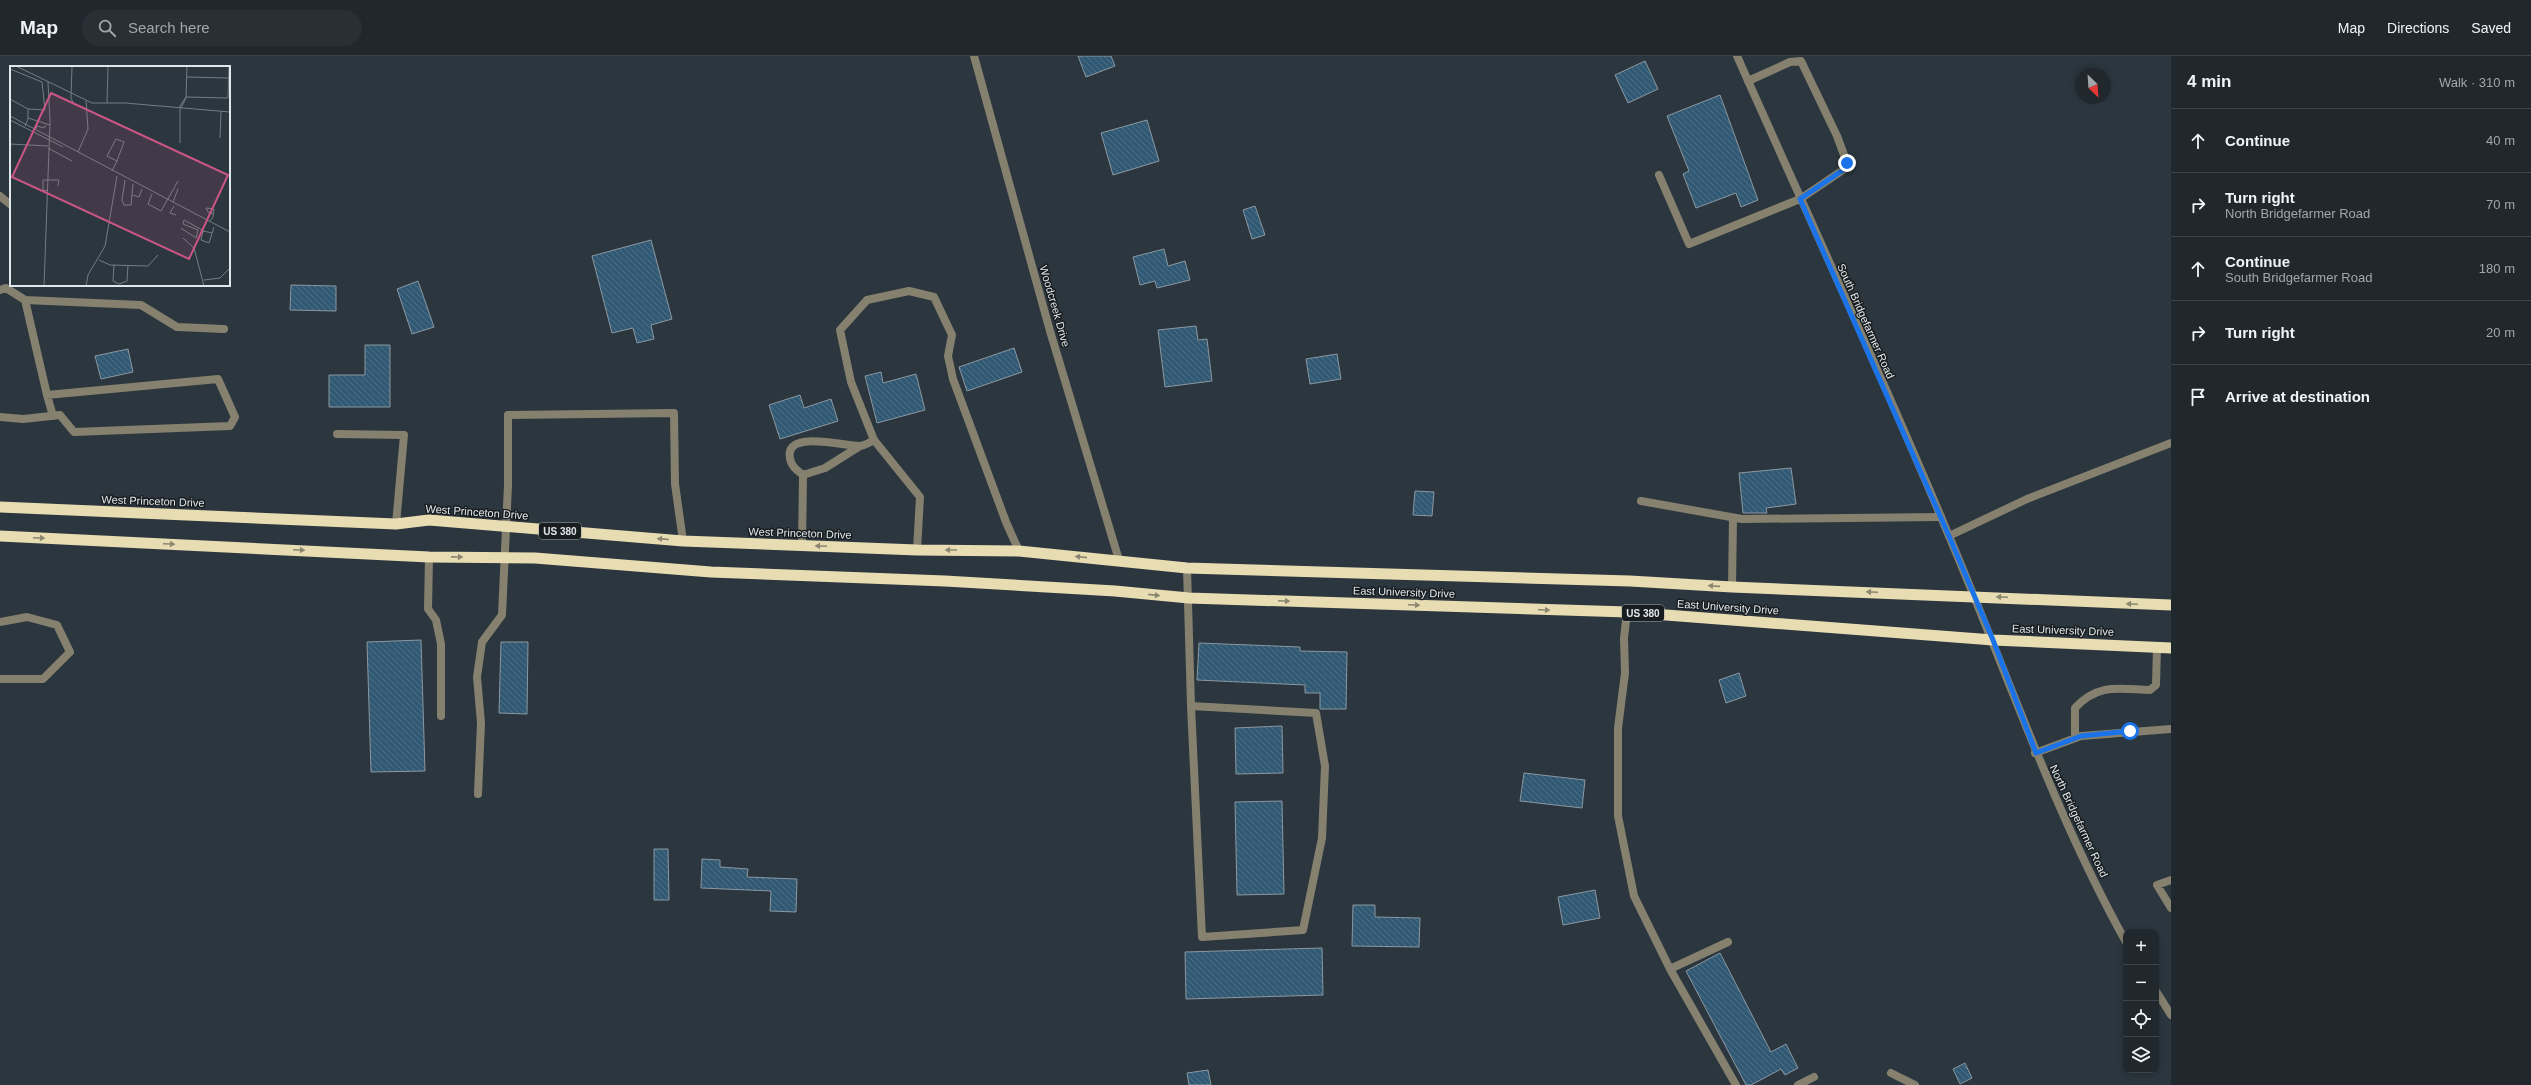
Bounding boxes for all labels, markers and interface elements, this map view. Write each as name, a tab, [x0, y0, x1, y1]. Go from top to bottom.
search box	[82, 10, 362, 46]
text: Map	[20, 17, 58, 38]
icon: search	[96, 17, 118, 39]
text: Search here	[128, 19, 210, 36]
text: Map	[2338, 20, 2365, 36]
text: Directions	[2387, 20, 2449, 36]
text: Saved	[2471, 20, 2511, 36]
inset map	[10, 66, 230, 286]
north arrow	[2075, 68, 2111, 104]
text: 4 min	[2187, 72, 2231, 91]
text: Walk · 310 m	[2439, 75, 2515, 90]
icon: ahead	[2187, 130, 2209, 152]
text: Continue	[2225, 132, 2290, 149]
text: 40 m	[2486, 133, 2515, 148]
route end	[1838, 154, 1856, 172]
text: Turn right	[2225, 189, 2295, 206]
icon: right	[2187, 194, 2209, 216]
text: 70 m	[2486, 197, 2515, 212]
text: North Bridgefarmer Road	[2225, 206, 2370, 221]
text: Continue	[2225, 253, 2290, 270]
icon: ahead	[2187, 258, 2209, 280]
text: 180 m	[2479, 261, 2515, 276]
street label: South Bridgefarmer Road	[1835, 262, 1897, 380]
street label: Woodcreek Drive	[1038, 264, 1072, 348]
text: South Bridgefarmer Road	[2225, 270, 2372, 285]
icon: right	[2187, 322, 2209, 344]
text: Turn right	[2225, 324, 2295, 341]
text: 20 m	[2486, 325, 2515, 340]
icon: arrive	[2187, 386, 2209, 408]
text: Arrive at destination	[2225, 388, 2370, 405]
street label: West Princeton Drive	[101, 493, 205, 509]
street label: West Princeton Drive	[425, 502, 529, 522]
road number: US 380	[539, 523, 581, 539]
street label: West Princeton Drive	[748, 525, 852, 541]
one-way arrow	[33, 535, 45, 542]
one-way arrow	[657, 536, 669, 543]
one-way arrow	[163, 541, 175, 548]
one-way arrow	[815, 543, 827, 550]
one-way arrow	[293, 547, 305, 554]
one-way arrow	[944, 547, 957, 553]
one-way arrow	[1075, 553, 1087, 560]
one-way arrow	[451, 554, 464, 560]
one-way arrow	[1707, 583, 1720, 589]
street label: East University Drive	[1353, 584, 1455, 600]
one-way arrow	[1865, 589, 1878, 595]
one-way arrow	[1148, 591, 1160, 598]
one-way arrow	[1995, 594, 2008, 600]
street label: East University Drive	[1677, 597, 1779, 617]
one-way arrow	[1278, 598, 1291, 604]
one-way arrow	[2126, 600, 2138, 607]
one-way arrow	[1408, 602, 1420, 609]
road number: US 380	[1622, 605, 1664, 621]
one-way arrow	[1538, 606, 1550, 613]
street label: East University Drive	[2012, 622, 2114, 638]
route start	[2121, 722, 2139, 740]
street label: North Bridgefarmer Road	[2048, 763, 2110, 879]
map controls	[2123, 929, 2159, 1073]
button: +	[2123, 929, 2159, 965]
button: −	[2123, 965, 2159, 1001]
button: locate	[2123, 1001, 2159, 1037]
button: layers	[2123, 1037, 2159, 1073]

